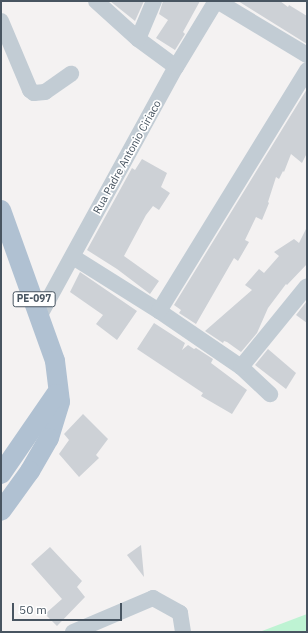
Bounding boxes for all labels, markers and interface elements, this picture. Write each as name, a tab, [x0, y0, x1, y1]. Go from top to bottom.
street label: Rua Padre Antonio Ciriaco	[90, 98, 164, 216]
road number: PE-097	[12, 291, 56, 307]
scale bar	[14, 595, 124, 621]
text: 50 m	[19, 602, 47, 617]

